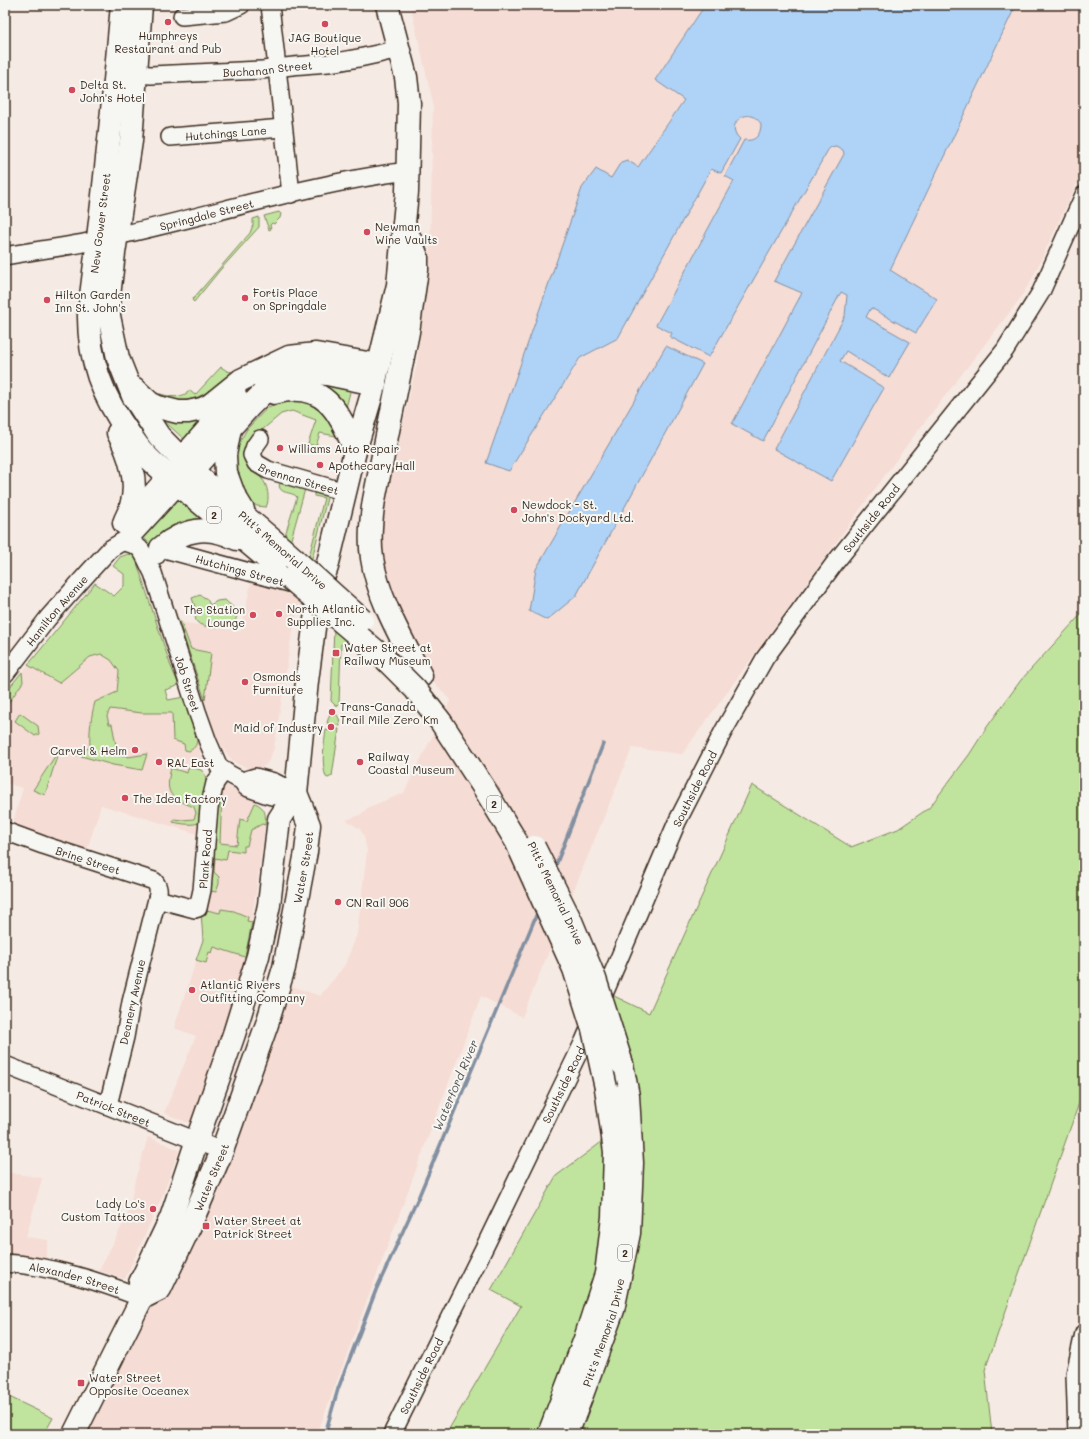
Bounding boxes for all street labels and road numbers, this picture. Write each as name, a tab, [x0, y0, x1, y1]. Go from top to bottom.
street label: Buchanan Street	[223, 57, 313, 79]
street label: Hutchings Lane	[184, 122, 267, 143]
street label: New Gower Street	[86, 172, 114, 274]
street label: Springdale Street	[158, 195, 255, 233]
street label: Brennan Street	[256, 459, 341, 497]
street label: Southside Road	[839, 481, 903, 555]
road number: 2	[207, 507, 221, 523]
street label: Pitt's Memorial Drive	[235, 507, 331, 593]
street label: Hutchings Street	[194, 550, 286, 589]
street label: Hamilton Avenue	[22, 571, 91, 649]
street label: Job Street	[172, 653, 204, 714]
street label: Southside Road	[669, 748, 720, 829]
road number: 2	[487, 796, 501, 812]
street label: Plank Road	[195, 829, 215, 889]
street label: Water Street	[289, 831, 316, 904]
street label: Pitt's Memorial Drive	[524, 839, 588, 947]
street label: Brine Street	[54, 842, 123, 877]
street label: Deanery Avenue	[116, 958, 148, 1046]
street label: Southside Road	[538, 1044, 588, 1125]
street label: Patrick Street	[75, 1087, 153, 1130]
street label: Water Street	[190, 1141, 232, 1213]
road number: 2	[618, 1245, 632, 1261]
street label: Alexander Street	[28, 1258, 122, 1297]
street label: Pitt's Memorial Drive	[578, 1277, 627, 1389]
street label: Southside Road	[396, 1335, 446, 1416]

